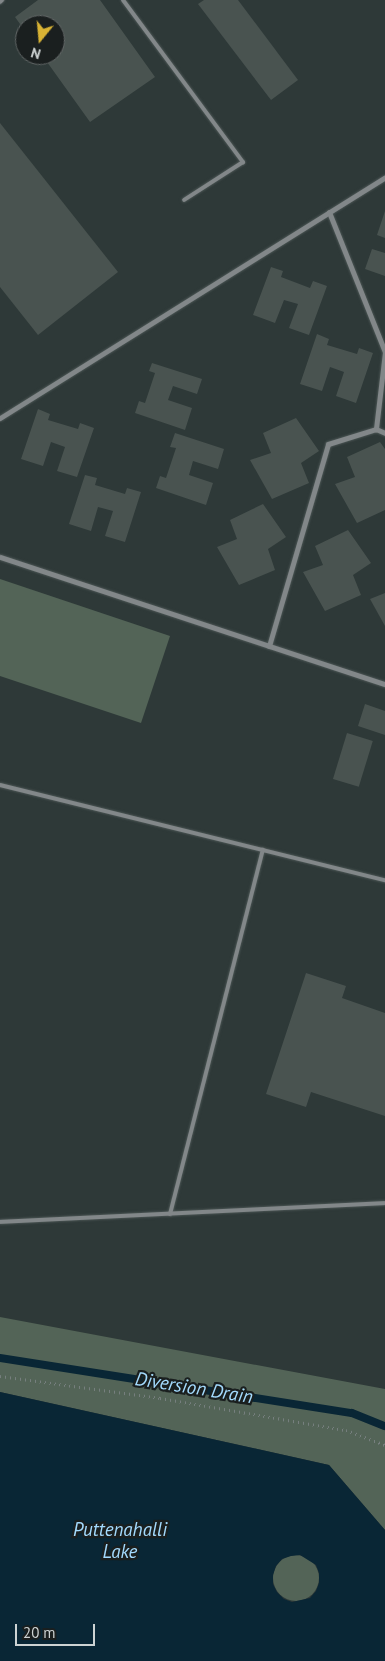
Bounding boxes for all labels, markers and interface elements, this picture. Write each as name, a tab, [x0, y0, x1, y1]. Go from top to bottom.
north arrow	[15, 15, 65, 65]
text: N	[29, 43, 43, 63]
water label: Diversion Drain	[133, 1367, 255, 1409]
water label: Puttenahalli Lake	[73, 1519, 167, 1563]
scale bar	[18, 1614, 98, 1646]
text: 20 m	[23, 1623, 56, 1642]

